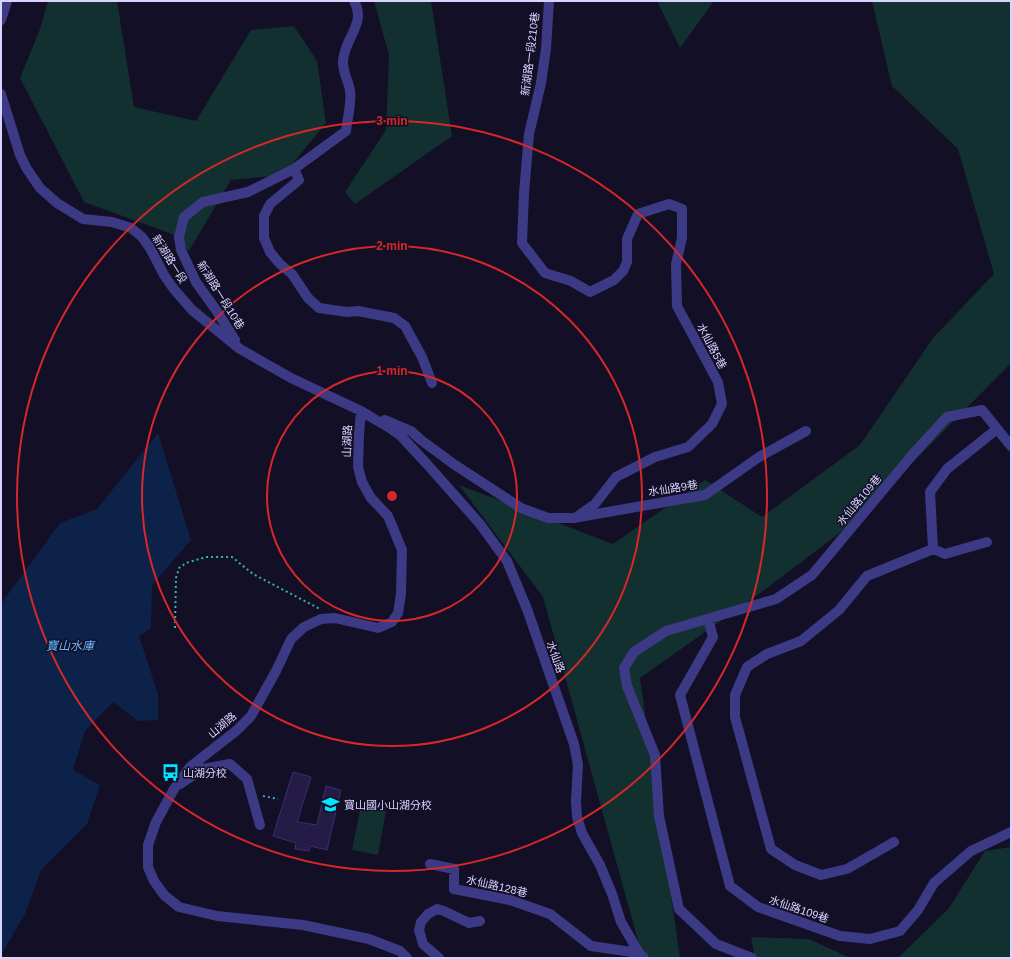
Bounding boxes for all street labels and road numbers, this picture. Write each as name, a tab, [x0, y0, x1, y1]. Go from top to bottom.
street label: 新湖路一段210巷	[519, 11, 541, 97]
street label: 新湖路一段	[150, 232, 190, 286]
street label: 新湖路一段10巷	[195, 259, 247, 331]
street label: 水仙路5巷	[695, 321, 729, 371]
street label: 山湖路	[340, 424, 354, 458]
street label: 水仙路109巷	[834, 472, 884, 528]
street label: 水仙路9巷	[647, 478, 699, 498]
street label: 水仙路	[545, 639, 567, 675]
street label: 山湖路	[206, 710, 238, 740]
street label: 水仙路128巷	[465, 873, 529, 899]
street label: 水仙路109巷	[768, 893, 830, 925]

